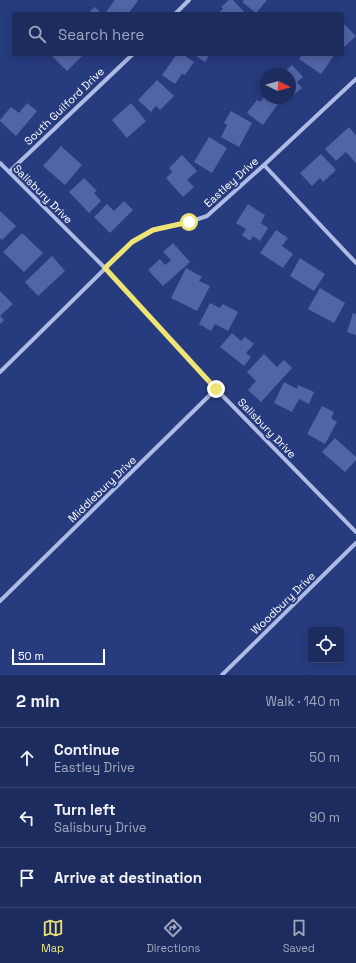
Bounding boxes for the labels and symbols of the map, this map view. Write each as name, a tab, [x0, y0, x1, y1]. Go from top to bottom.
street label: South Guilford Drive	[21, 64, 107, 148]
north arrow	[260, 68, 296, 104]
street label: Eastley Drive	[201, 154, 261, 210]
street label: Salisbury Drive	[10, 161, 76, 227]
route start	[180, 213, 198, 231]
route end	[207, 380, 225, 398]
street label: Salisbury Drive	[235, 395, 299, 461]
street label: Middlebury Drive	[65, 453, 139, 525]
street label: Woodbury Drive	[248, 569, 318, 637]
scale bar	[12, 647, 105, 666]

